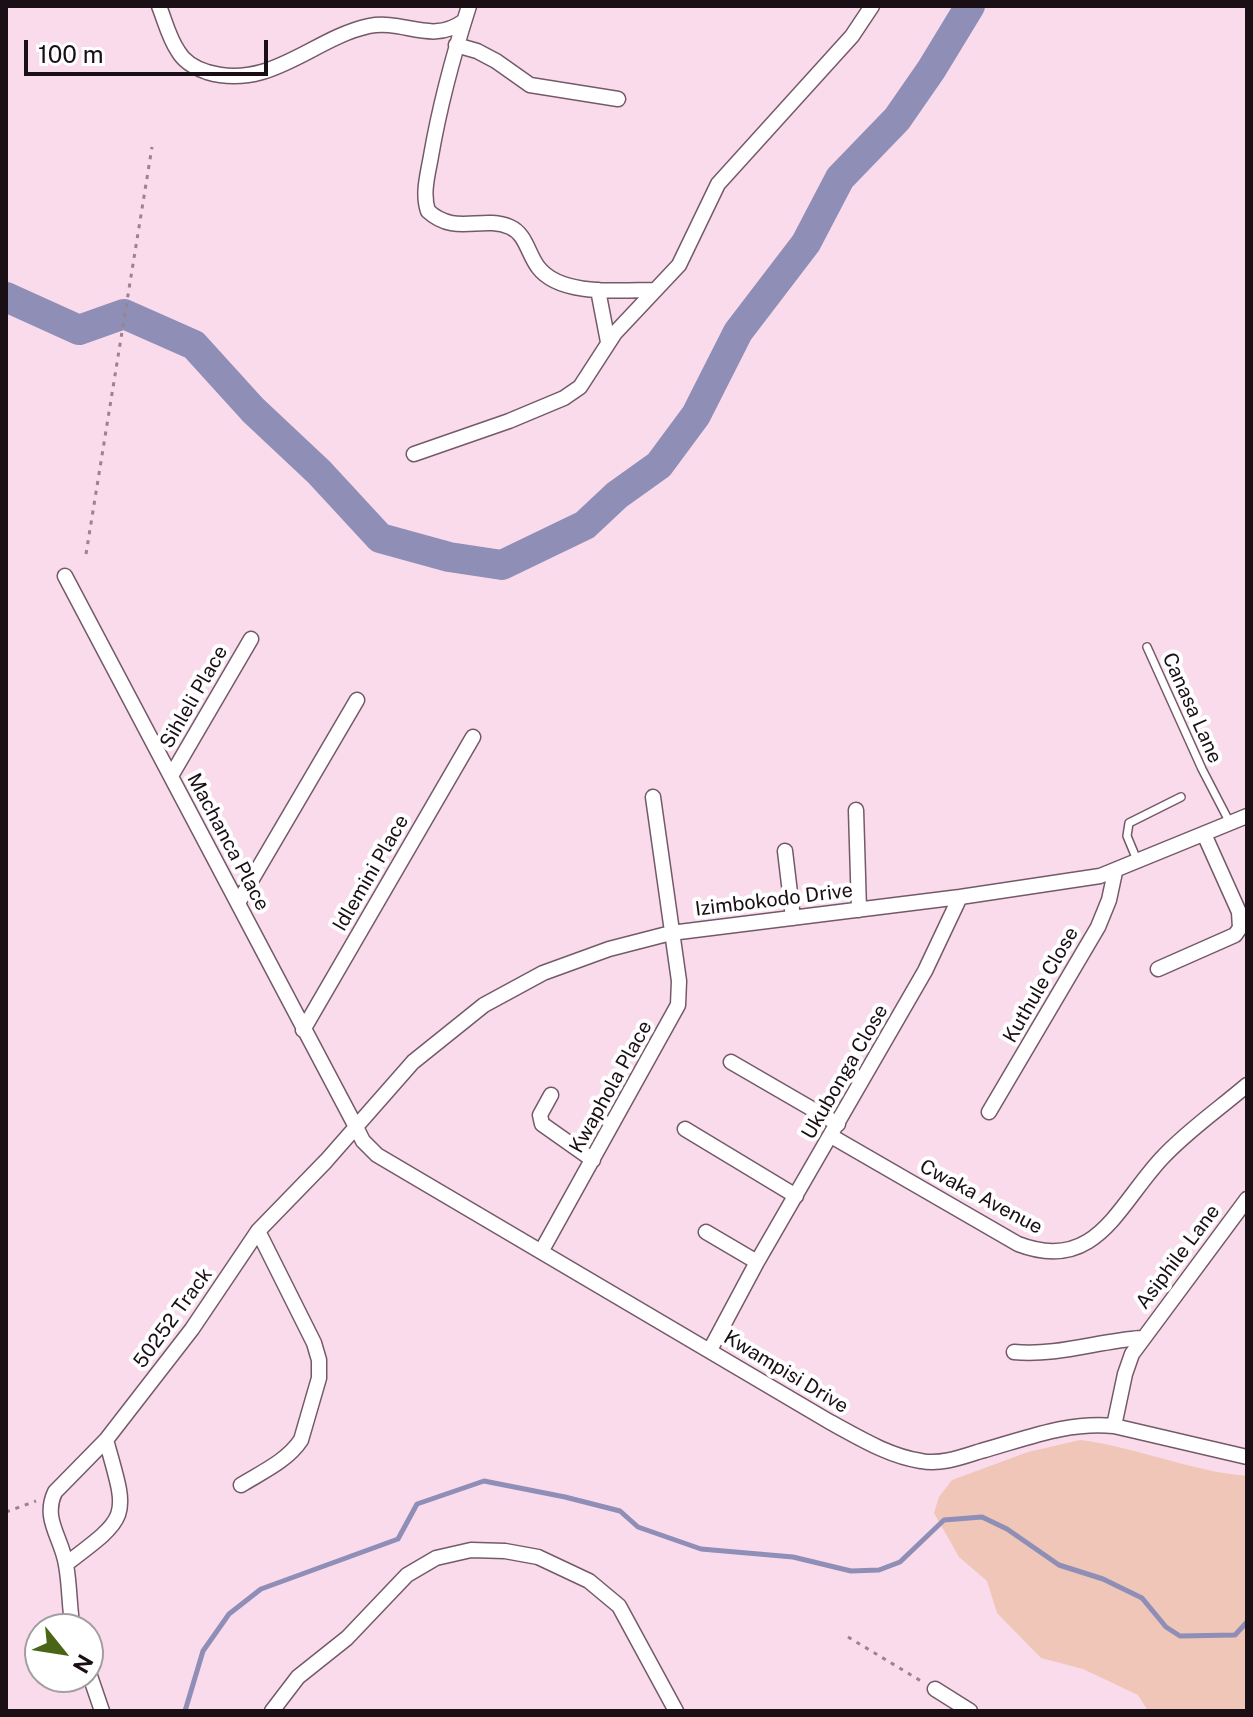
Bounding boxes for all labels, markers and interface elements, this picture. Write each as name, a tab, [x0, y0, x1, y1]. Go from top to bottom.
scale bar	[28, 24, 272, 74]
text: 100 m	[38, 40, 104, 68]
street label: Sihleli Place	[155, 641, 233, 753]
street label: Canasa Lane	[1157, 649, 1227, 767]
street label: Machanca Place	[182, 769, 274, 915]
street label: Idlemini Place	[328, 811, 414, 935]
street label: Izimbokodo Drive	[694, 878, 854, 922]
street label: Kuthule Close	[998, 923, 1084, 1047]
street label: Ukubonga Close	[797, 1000, 893, 1144]
street label: Kwaphola Place	[565, 1017, 657, 1157]
street label: Cwaka Avenue	[915, 1155, 1047, 1239]
street label: Asiphile Lane	[1131, 1200, 1225, 1314]
street label: 50252 Track	[129, 1263, 217, 1373]
street label: Kwampisi Drive	[719, 1325, 853, 1419]
north arrow	[24, 1613, 104, 1693]
text: N	[67, 1650, 99, 1678]

